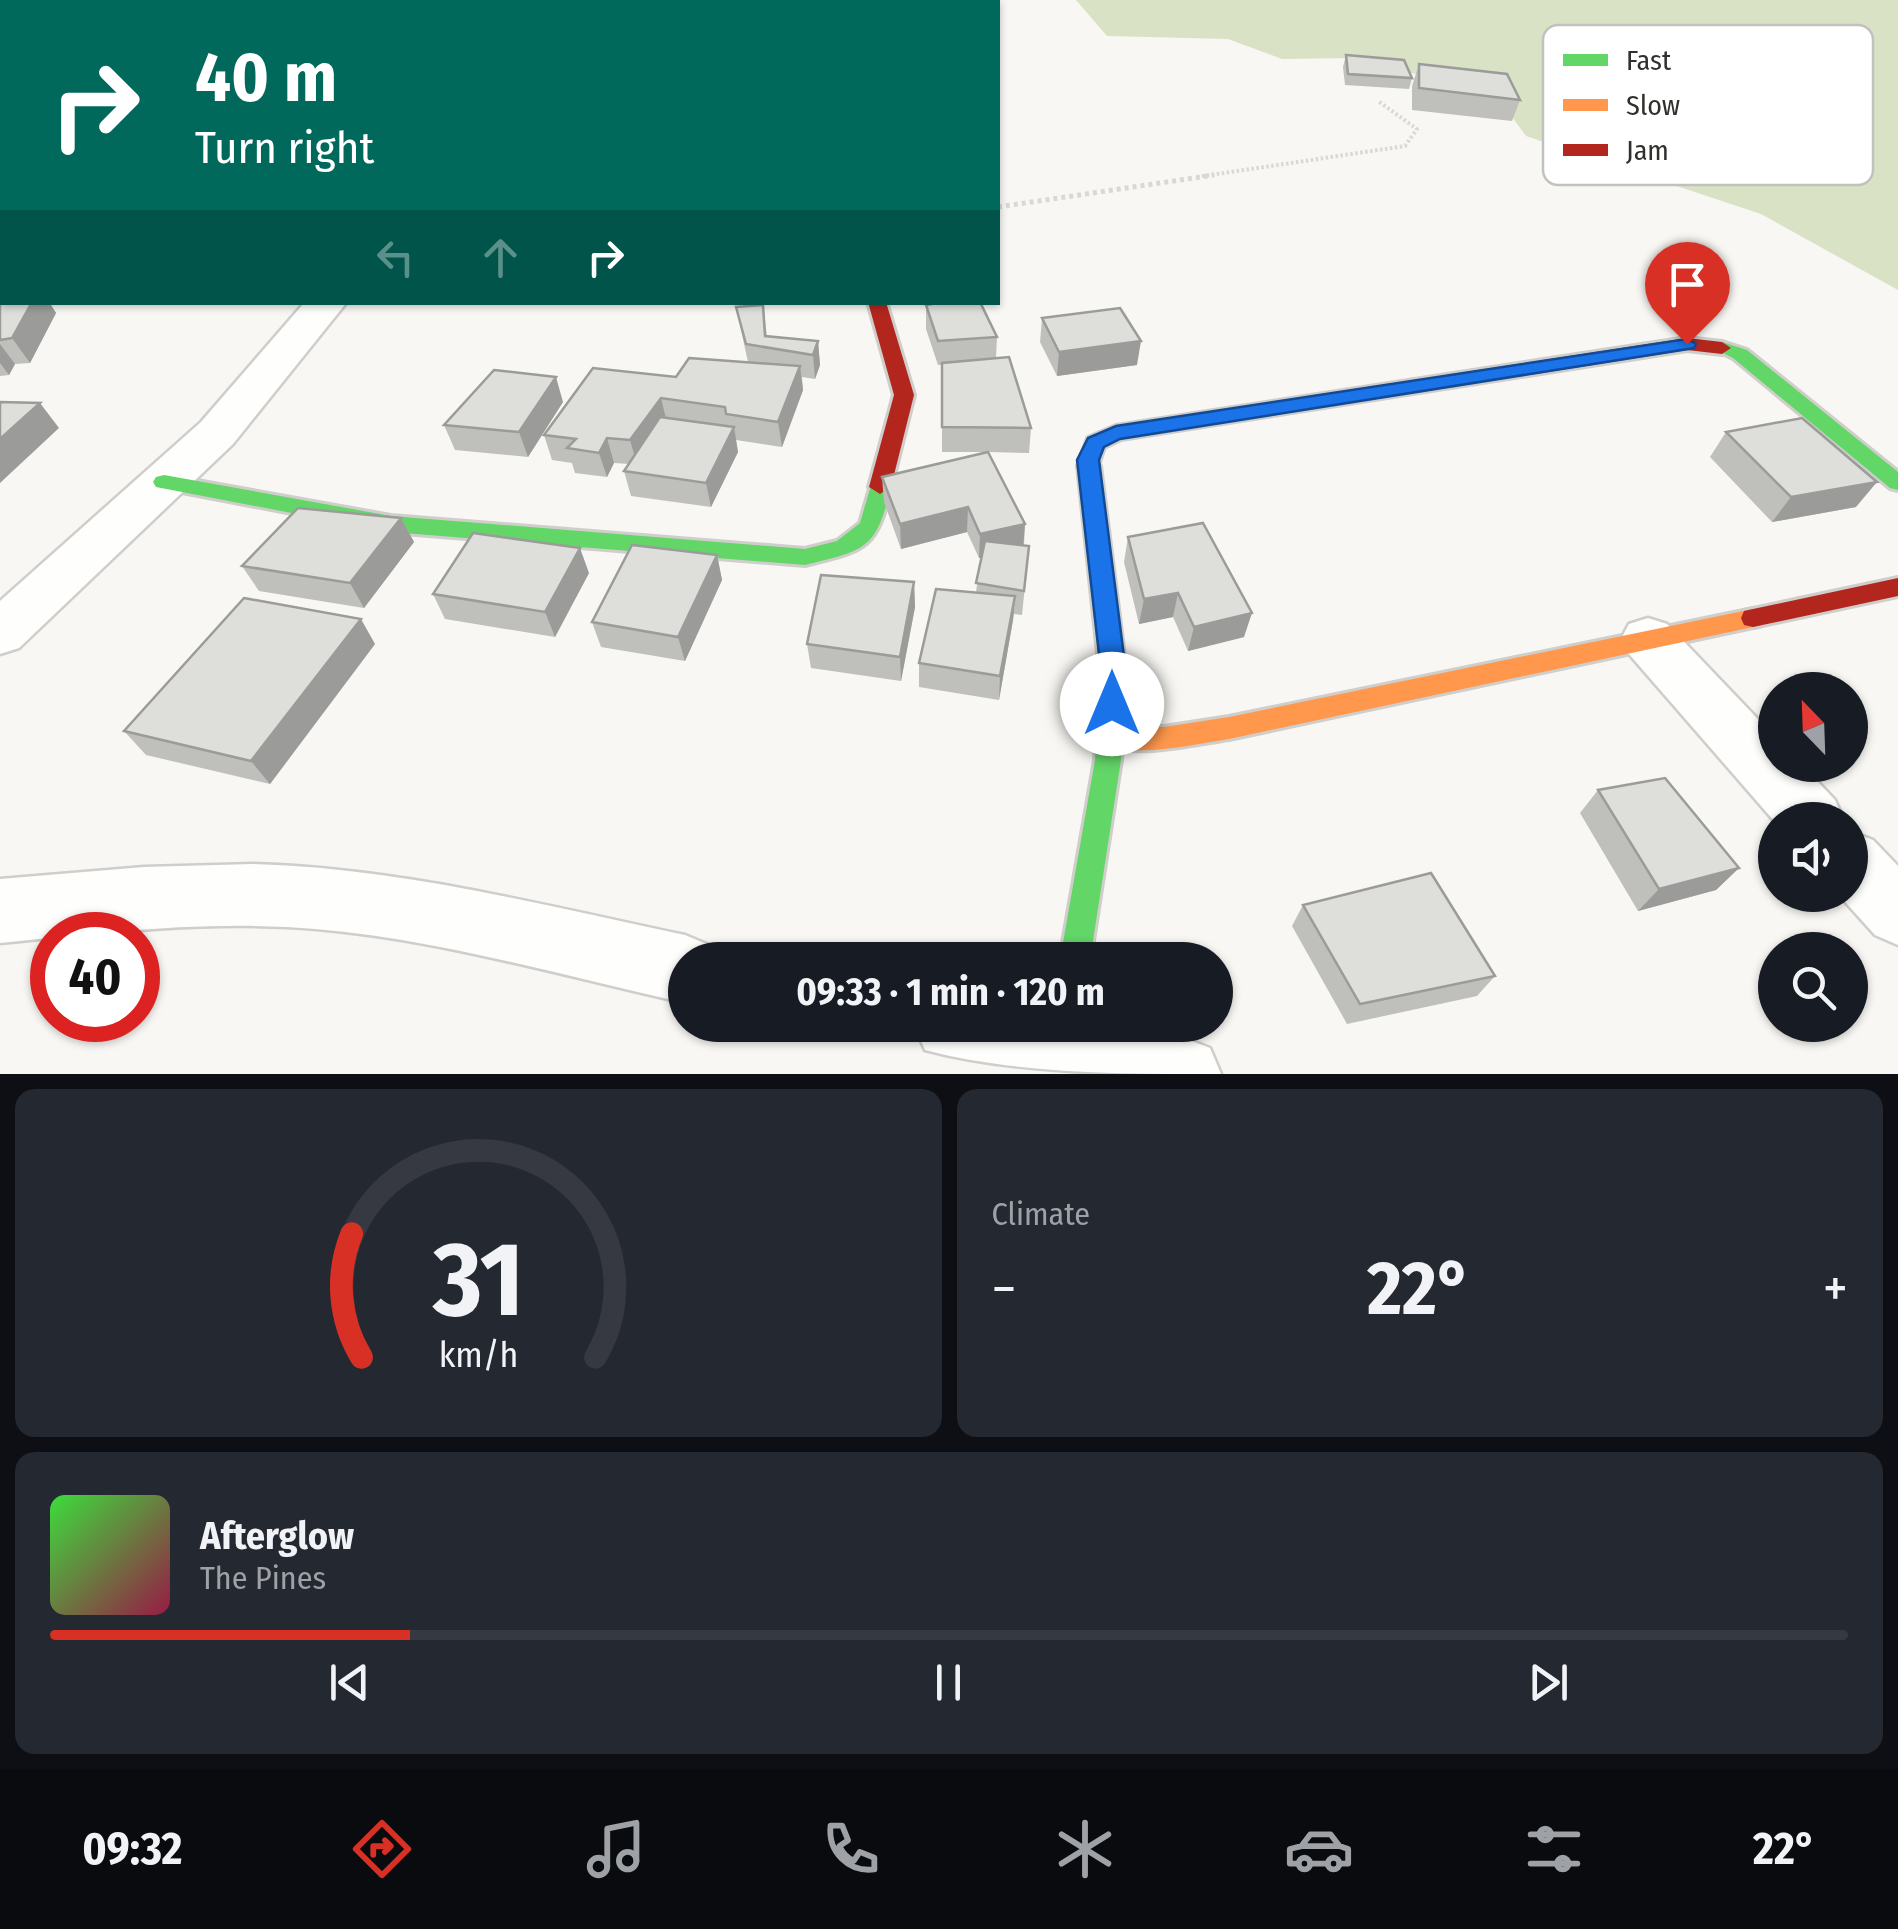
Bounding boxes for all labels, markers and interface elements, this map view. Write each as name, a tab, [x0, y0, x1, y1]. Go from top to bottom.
legend	[1543, 25, 1873, 185]
text: 40 m	[195, 36, 337, 120]
icon: right	[30, 40, 160, 170]
text: Fast	[1626, 44, 1672, 77]
text: Slow	[1626, 89, 1680, 122]
text: Turn right	[195, 121, 374, 175]
text: Jam	[1626, 134, 1669, 167]
icon: left	[368, 230, 423, 285]
icon: ahead	[473, 230, 528, 285]
icon: right	[578, 230, 633, 285]
pin	[1645, 242, 1730, 345]
icon: arrive	[1660, 257, 1715, 312]
position arrow	[1060, 652, 1164, 756]
north arrow	[1758, 672, 1868, 782]
map controls	[1758, 672, 1868, 1042]
button: sound	[1758, 802, 1868, 912]
speed limit sign: 40	[30, 912, 160, 1042]
button: search	[1758, 932, 1868, 1042]
text: 09:33 · 1 min · 120 m	[796, 969, 1105, 1015]
text: Climate	[992, 1195, 1090, 1233]
text: 31	[432, 1218, 524, 1343]
text: 22°	[1367, 1244, 1472, 1334]
text: −	[992, 1256, 1016, 1322]
text: +	[1823, 1256, 1848, 1322]
text: km/h	[438, 1334, 518, 1376]
text: Afterglow	[200, 1513, 354, 1559]
text: The Pines	[200, 1559, 326, 1597]
icon: previous	[322, 1655, 377, 1710]
icon: pause	[921, 1655, 976, 1710]
icon: next	[1521, 1655, 1576, 1710]
icon: directions	[347, 1814, 417, 1884]
icon: music	[581, 1814, 651, 1884]
icon: phone	[816, 1814, 886, 1884]
icon: climate	[1050, 1814, 1120, 1884]
icon: car	[1284, 1814, 1354, 1884]
icon: filters	[1519, 1814, 1589, 1884]
text: 09:32	[82, 1822, 182, 1876]
text: 22°	[1753, 1822, 1816, 1876]

